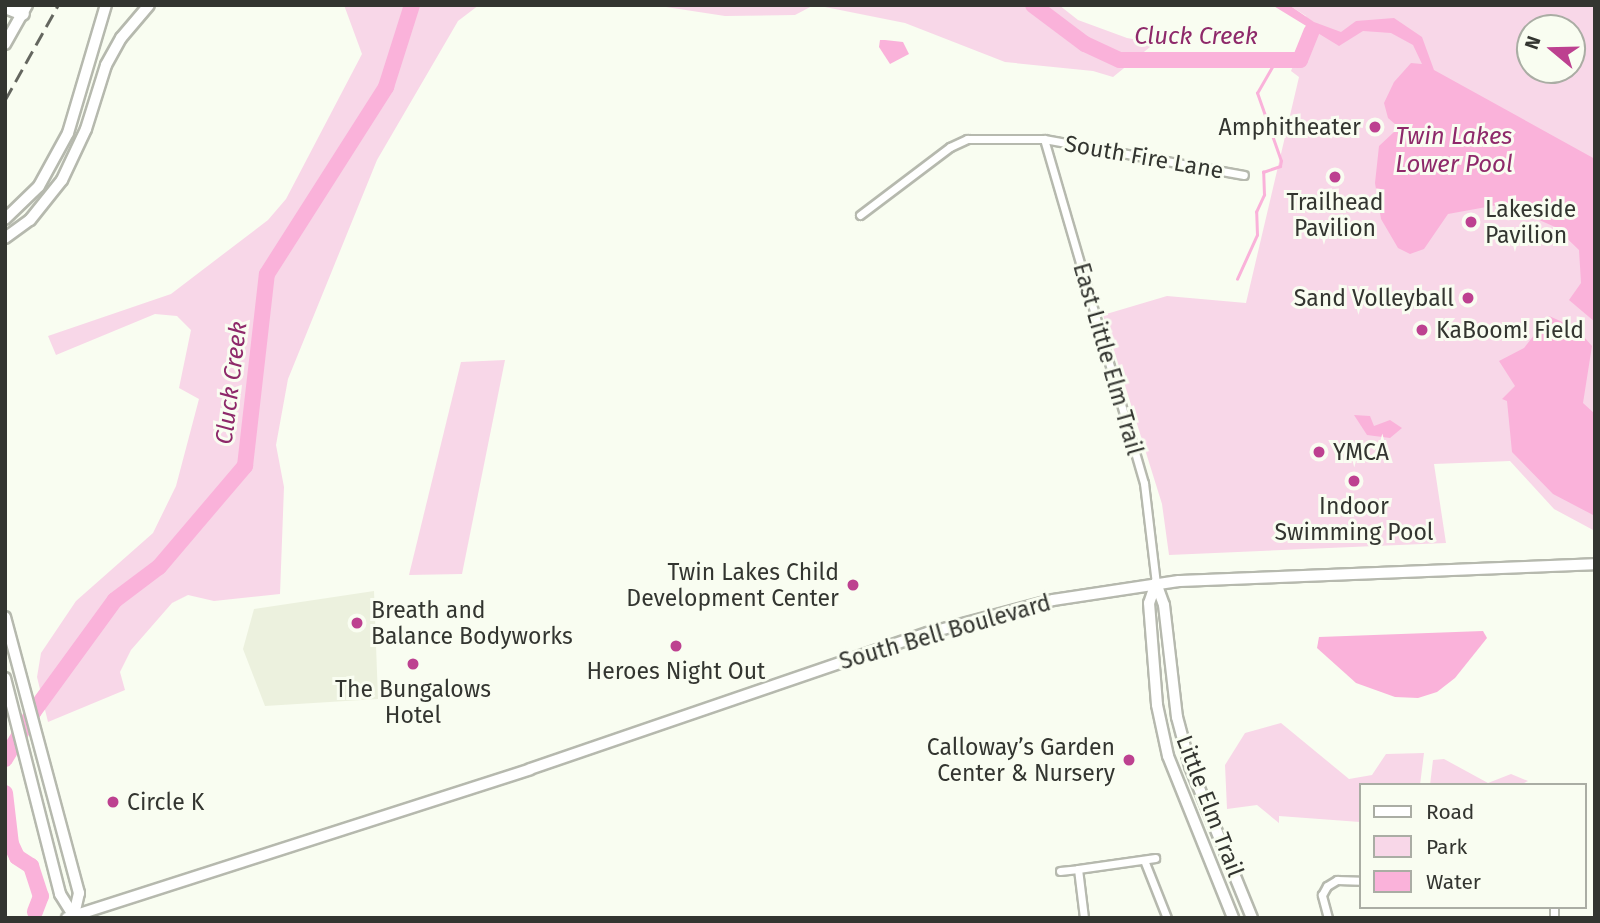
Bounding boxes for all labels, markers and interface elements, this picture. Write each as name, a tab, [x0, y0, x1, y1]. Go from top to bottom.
north arrow	[1516, 14, 1586, 84]
water label: Cluck Creek	[1134, 23, 1258, 51]
text: N	[1520, 33, 1545, 52]
place label: Amphitheater	[1219, 113, 1361, 141]
marker: Amphitheater	[1367, 119, 1383, 135]
water label: Twin Lakes Lower Pool	[1395, 123, 1513, 179]
street label: South Fire Lane	[1062, 129, 1226, 185]
marker: Trailhead Pavilion	[1327, 169, 1343, 185]
place label: Trailhead Pavilion	[1286, 188, 1384, 242]
place label: Lakeside Pavilion	[1485, 195, 1576, 249]
marker: Lakeside Pavilion	[1463, 214, 1479, 230]
street label: East Little Elm Trail	[1067, 260, 1149, 458]
place label: Sand Volleyball	[1294, 284, 1454, 312]
marker: Sand Volleyball	[1460, 290, 1476, 306]
place label: KaBoom! Field	[1436, 316, 1584, 344]
water label: Cluck Creek	[210, 320, 254, 446]
marker: KaBoom! Field	[1414, 322, 1430, 338]
place label: YMCA	[1333, 438, 1389, 466]
marker: YMCA	[1311, 444, 1327, 460]
marker: Indoor Swimming Pool	[1346, 473, 1362, 489]
place label: Indoor Swimming Pool	[1274, 492, 1434, 546]
place label: Twin Lakes Child Development Center	[626, 558, 839, 612]
marker: Twin Lakes Child Development Center	[845, 577, 861, 593]
street label: South Bell Boulevard	[836, 589, 1054, 675]
place label: Breath and Balance Bodyworks	[371, 596, 573, 650]
marker: Breath and Balance Bodyworks	[349, 615, 365, 631]
marker: Heroes Night Out	[668, 638, 684, 654]
marker: The Bungalows Hotel	[405, 656, 421, 672]
place label: Heroes Night Out	[587, 657, 765, 685]
place label: The Bungalows Hotel	[335, 675, 491, 729]
street label: Little Elm Trail	[1170, 731, 1250, 881]
place label: Calloway’s Garden Center & Nursery	[927, 733, 1115, 787]
marker: Calloway’s Garden Center & Nursery	[1121, 752, 1137, 768]
legend	[1358, 783, 1586, 909]
place label: Circle K	[127, 788, 204, 816]
marker: Circle K	[105, 794, 121, 810]
text: Road	[1426, 799, 1474, 825]
text: Park	[1426, 834, 1467, 860]
text: Water	[1426, 869, 1481, 895]

